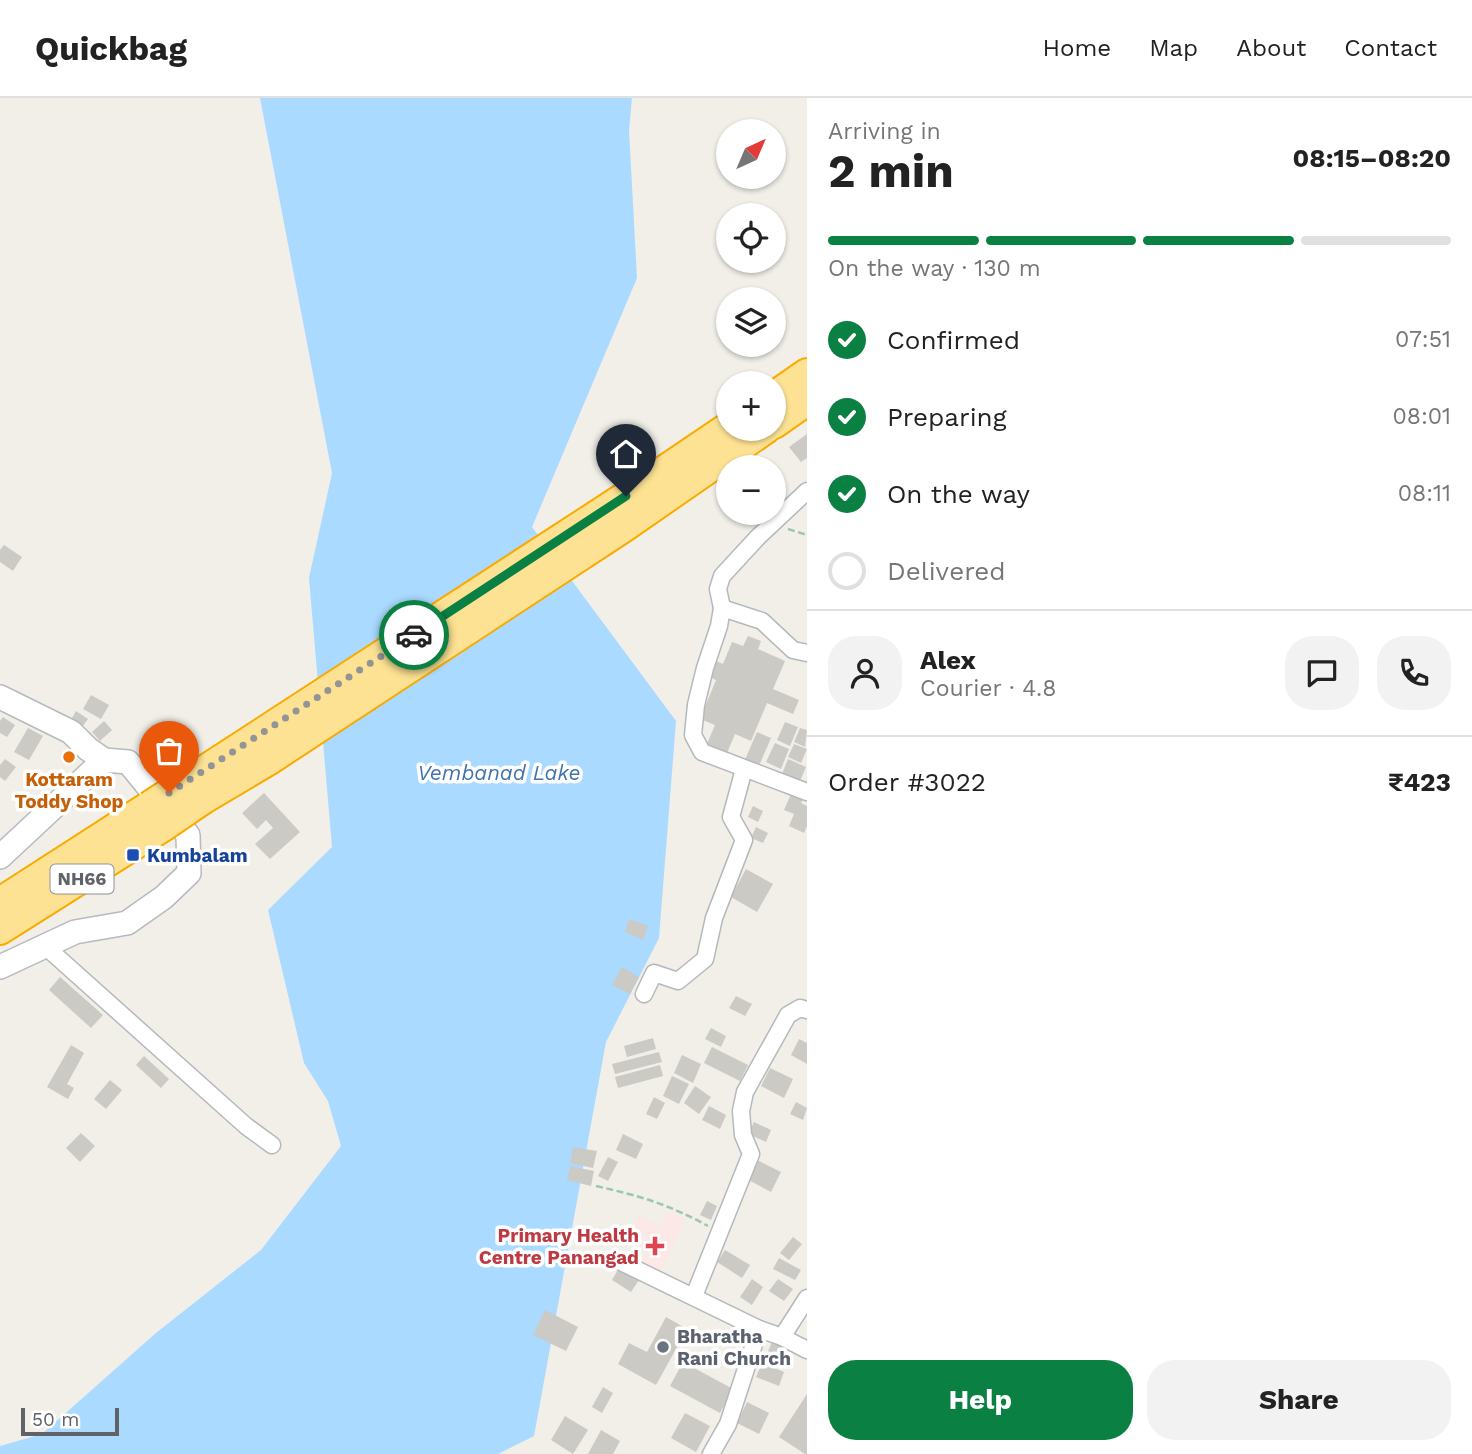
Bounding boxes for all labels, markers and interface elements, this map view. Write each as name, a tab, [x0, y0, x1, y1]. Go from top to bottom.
text: Quickbag	[35, 29, 187, 68]
text: Home	[1043, 34, 1111, 62]
text: Map	[1149, 34, 1198, 62]
text: About	[1236, 34, 1306, 62]
text: Contact	[1344, 34, 1437, 62]
text: Arriving in	[828, 118, 941, 145]
north arrow	[716, 119, 786, 189]
map controls	[716, 119, 786, 525]
text: 08:15–08:20	[1293, 143, 1451, 173]
text: 2 min	[828, 144, 954, 198]
button: locate	[716, 203, 786, 273]
text: On the way · 130 m	[828, 255, 1041, 282]
button: layers	[716, 287, 786, 357]
icon: check	[828, 321, 866, 359]
text: Confirmed	[887, 325, 1020, 355]
text: 07:51	[1395, 326, 1451, 353]
button: +	[716, 371, 786, 441]
icon: check	[828, 398, 866, 436]
text: Preparing	[887, 402, 1007, 432]
text: 08:01	[1392, 403, 1451, 430]
pin	[596, 424, 656, 496]
icon: home	[607, 435, 645, 473]
button: −	[716, 455, 786, 525]
icon: check	[828, 475, 866, 513]
text: On the way	[887, 479, 1030, 509]
text: 08:11	[1398, 480, 1451, 507]
text: Delivered	[887, 556, 1006, 586]
courier	[379, 600, 449, 670]
icon: car	[395, 616, 433, 654]
button: person	[828, 636, 902, 710]
button: chat	[1285, 636, 1359, 710]
button: phone	[1377, 636, 1451, 710]
text: Alex	[920, 645, 976, 675]
text: Courier · 4.8	[920, 675, 1056, 702]
pin	[139, 721, 199, 793]
icon: bag	[150, 732, 188, 770]
marker: Kottaram Toddy Shop	[61, 749, 77, 765]
water label: Vembanad Lake	[417, 760, 581, 785]
text: Order #3022	[828, 767, 986, 797]
text: ₹423	[1388, 767, 1451, 797]
place label: Kottaram Toddy Shop	[15, 768, 124, 813]
place label: Kumbalam	[147, 844, 248, 867]
marker: Kumbalam	[125, 847, 141, 863]
road number: NH66	[50, 864, 114, 894]
place label: Primary Health Centre Panangad	[479, 1224, 639, 1269]
marker: Primary Health Centre Panangad	[645, 1236, 665, 1256]
place label: Bharatha Rani Church	[677, 1325, 791, 1370]
marker: Bharatha Rani Church	[655, 1339, 671, 1355]
button: Help	[828, 1360, 1133, 1440]
button: Share	[1147, 1360, 1451, 1440]
scale bar	[21, 1405, 119, 1437]
text: 50 m	[32, 1408, 79, 1431]

